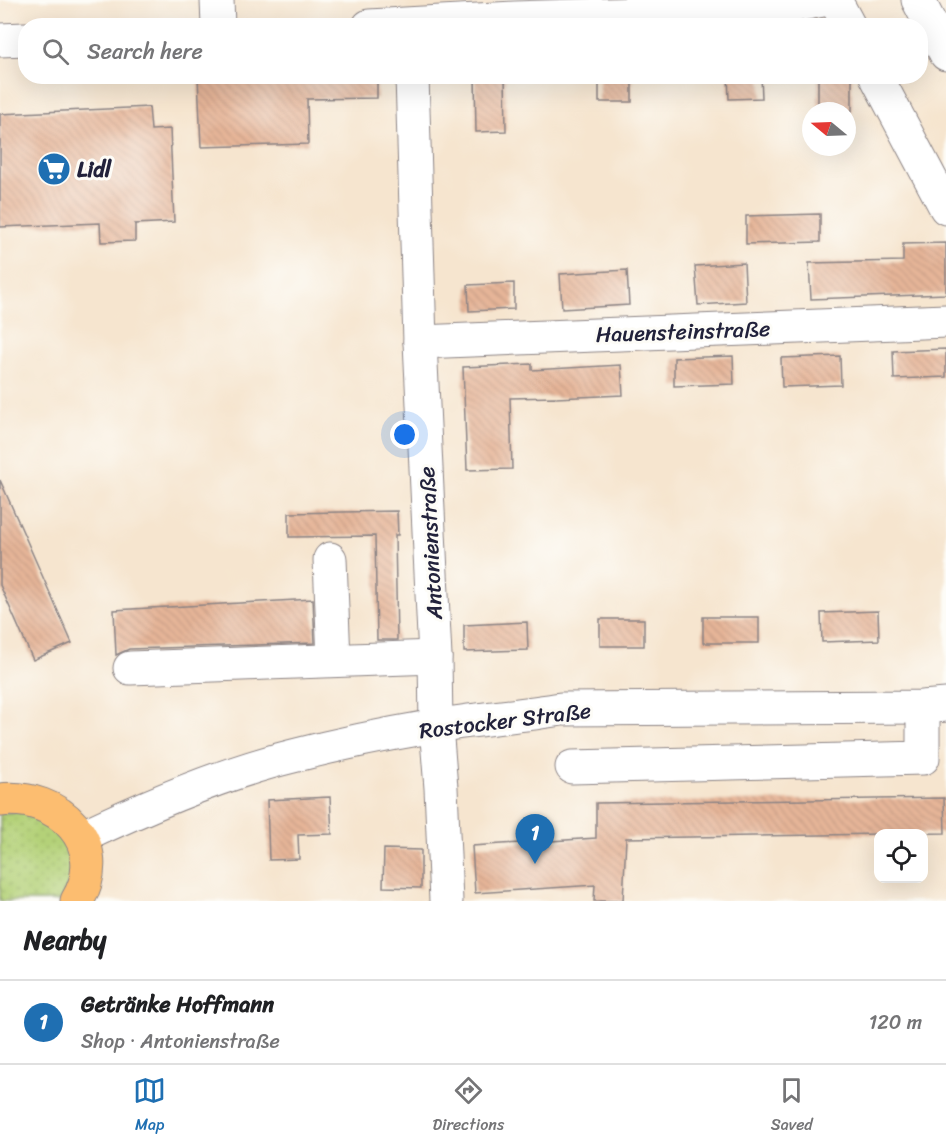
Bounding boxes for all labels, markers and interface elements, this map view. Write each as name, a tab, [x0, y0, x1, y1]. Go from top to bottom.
search box	[18, 18, 928, 84]
text: Search here	[87, 32, 203, 71]
icon: search	[39, 35, 72, 68]
north arrow	[802, 102, 856, 156]
place label: Lidl	[77, 150, 113, 189]
supermarket icon: Lidl	[36, 151, 72, 187]
street label: Hauensteinstraße	[595, 309, 771, 354]
your location	[390, 420, 419, 449]
street label: Antonienstraße	[407, 466, 454, 621]
street label: Rostocker Straße	[417, 691, 593, 750]
pin: 1	[516, 814, 554, 864]
map controls	[874, 829, 928, 883]
button: locate	[874, 829, 928, 883]
text: Nearby	[24, 917, 106, 963]
text: Getränke Hoffmann	[81, 985, 274, 1024]
text: 1	[39, 1005, 48, 1040]
text: 120 m	[869, 1005, 922, 1040]
text: Shop · Antonienstraße	[81, 1024, 280, 1059]
tab: Map	[133, 1074, 166, 1139]
tab: Directions	[433, 1074, 504, 1139]
tab: Saved	[771, 1074, 813, 1139]

